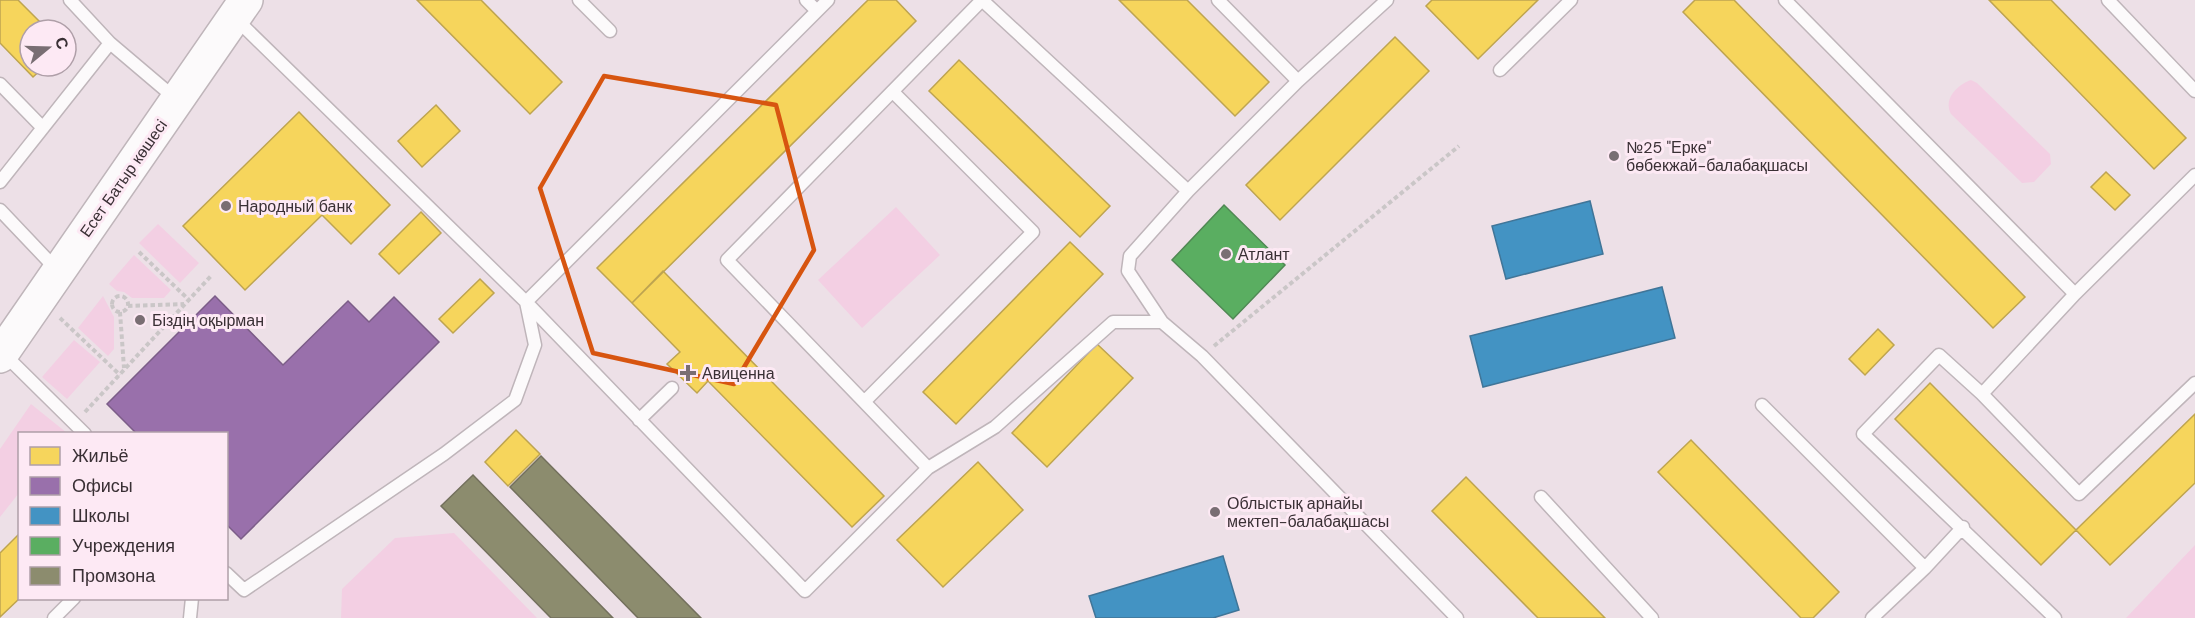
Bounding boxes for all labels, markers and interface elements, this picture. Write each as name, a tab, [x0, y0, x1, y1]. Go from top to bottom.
north arrow	[18, 18, 78, 78]
text: С	[50, 34, 74, 53]
street label: Есет Батыр көшесі	[75, 115, 172, 241]
place label: №25 "Ерке" бөбекжай-балабақшасы	[1626, 137, 1808, 176]
marker: №25 "Ерке" бөбекжай-балабақшасы	[1607, 149, 1621, 163]
place label: Народный банк	[238, 196, 353, 217]
marker: Народный банк	[219, 199, 233, 213]
place label: Атлант	[1238, 244, 1290, 265]
marker: Атлант	[1219, 247, 1233, 261]
place label: Біздің оқырман	[152, 310, 264, 331]
marker: Біздің оқырман	[133, 313, 147, 327]
place label: Авиценна	[702, 363, 775, 384]
marker: Авиценна	[679, 364, 697, 382]
legend	[18, 432, 228, 600]
text: Жильё	[72, 444, 129, 468]
text: Офисы	[72, 474, 133, 498]
place label: Облыстық арнайы мектеп-балабақшасы	[1227, 493, 1389, 532]
text: Школы	[72, 504, 130, 528]
marker: Облыстық арнайы мектеп-балабақшасы	[1208, 505, 1222, 519]
text: Учреждения	[72, 534, 175, 558]
text: Промзона	[72, 564, 156, 588]

